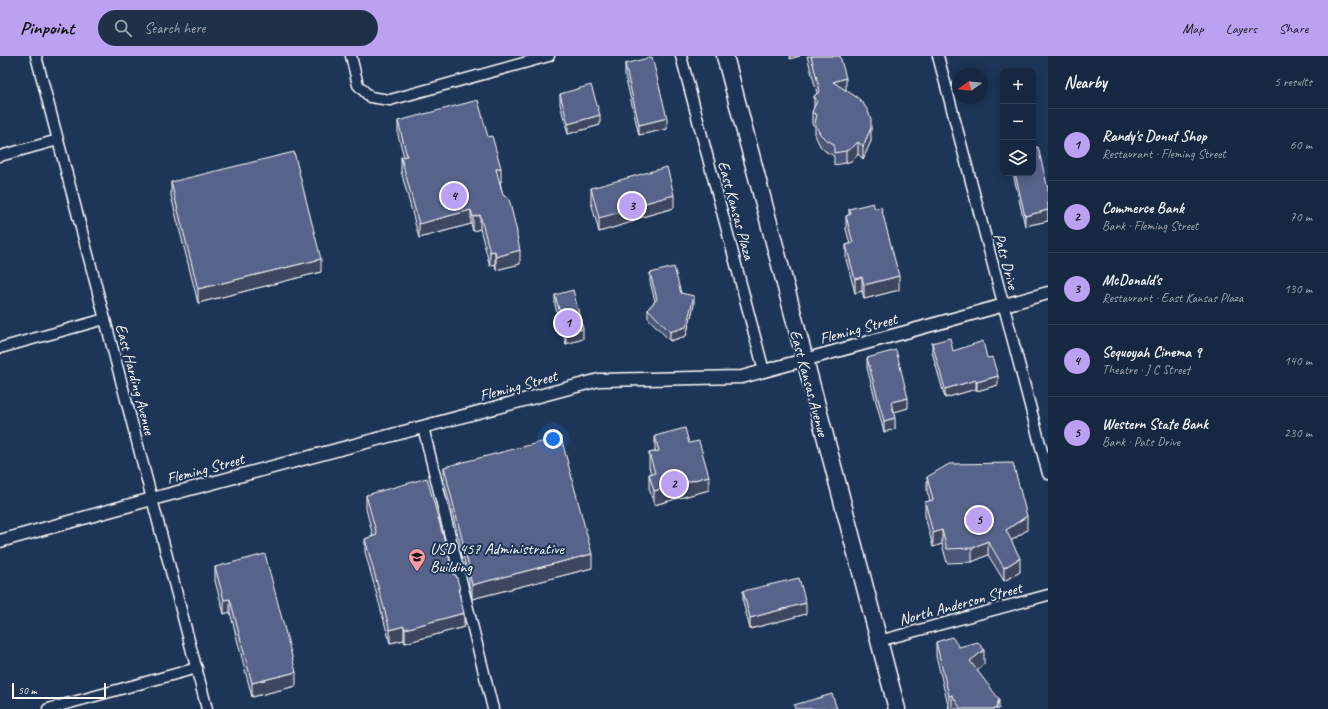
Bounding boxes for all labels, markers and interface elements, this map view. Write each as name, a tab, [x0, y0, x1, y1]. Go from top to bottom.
search box	[98, 10, 378, 46]
text: Pinpoint	[20, 16, 74, 40]
icon: search	[112, 17, 134, 39]
text: Search here	[144, 19, 205, 38]
text: Map	[1182, 20, 1204, 37]
text: Layers	[1226, 20, 1257, 37]
text: Share	[1279, 20, 1308, 37]
north arrow	[952, 68, 988, 104]
map controls	[1000, 68, 1036, 176]
button: +	[1000, 68, 1036, 104]
text: Nearby	[1064, 72, 1107, 93]
text: 5 results	[1274, 74, 1312, 90]
button: −	[1000, 104, 1036, 140]
text: Randy's Donut Shop	[1102, 127, 1206, 146]
text: 1	[1074, 137, 1080, 153]
text: 60 m	[1290, 137, 1312, 153]
button: layers	[1000, 140, 1036, 176]
text: Restaurant · Fleming Street	[1102, 146, 1226, 162]
street label: East Kansas Plaza	[713, 159, 759, 263]
pin: 4	[441, 181, 467, 211]
pin: 3	[619, 191, 645, 221]
text: Commerce Bank	[1102, 199, 1184, 218]
text: 2	[1074, 209, 1080, 225]
text: 70 m	[1290, 209, 1312, 225]
text: Bank · Fleming Street	[1102, 218, 1198, 234]
street label: Pats Drive	[989, 231, 1024, 293]
text: McDonald's	[1102, 271, 1161, 290]
text: 3	[1074, 281, 1080, 297]
text: 130 m	[1284, 281, 1312, 297]
text: Restaurant · East Kansas Plaza	[1102, 290, 1243, 306]
pin: 1	[555, 308, 581, 338]
street label: Fleming Street	[817, 309, 901, 349]
street label: East Harding Avenue	[111, 322, 160, 439]
street label: East Kansas Avenue	[785, 328, 833, 440]
text: Sequoyah Cinema 9	[1102, 343, 1201, 362]
text: 4	[1074, 353, 1080, 369]
text: 140 m	[1284, 353, 1312, 369]
text: Theatre · J C Street	[1102, 362, 1190, 378]
street label: Fleming Street	[477, 366, 561, 406]
text: Western State Bank	[1102, 415, 1208, 434]
text: 5	[1074, 425, 1080, 441]
text: 230 m	[1284, 425, 1312, 441]
your location	[543, 429, 563, 449]
text: Bank · Pats Drive	[1102, 434, 1180, 450]
street label: Fleming Street	[164, 449, 248, 489]
pin: 2	[661, 469, 687, 499]
pin: 5	[966, 505, 992, 535]
place label: USD 457 Administrative Building	[430, 539, 565, 577]
school or university icon: USD 457 Administrative Building	[407, 547, 427, 572]
street label: North Anderson Street	[897, 578, 1026, 630]
scale bar	[12, 681, 106, 700]
text: 50 m	[18, 683, 37, 697]

